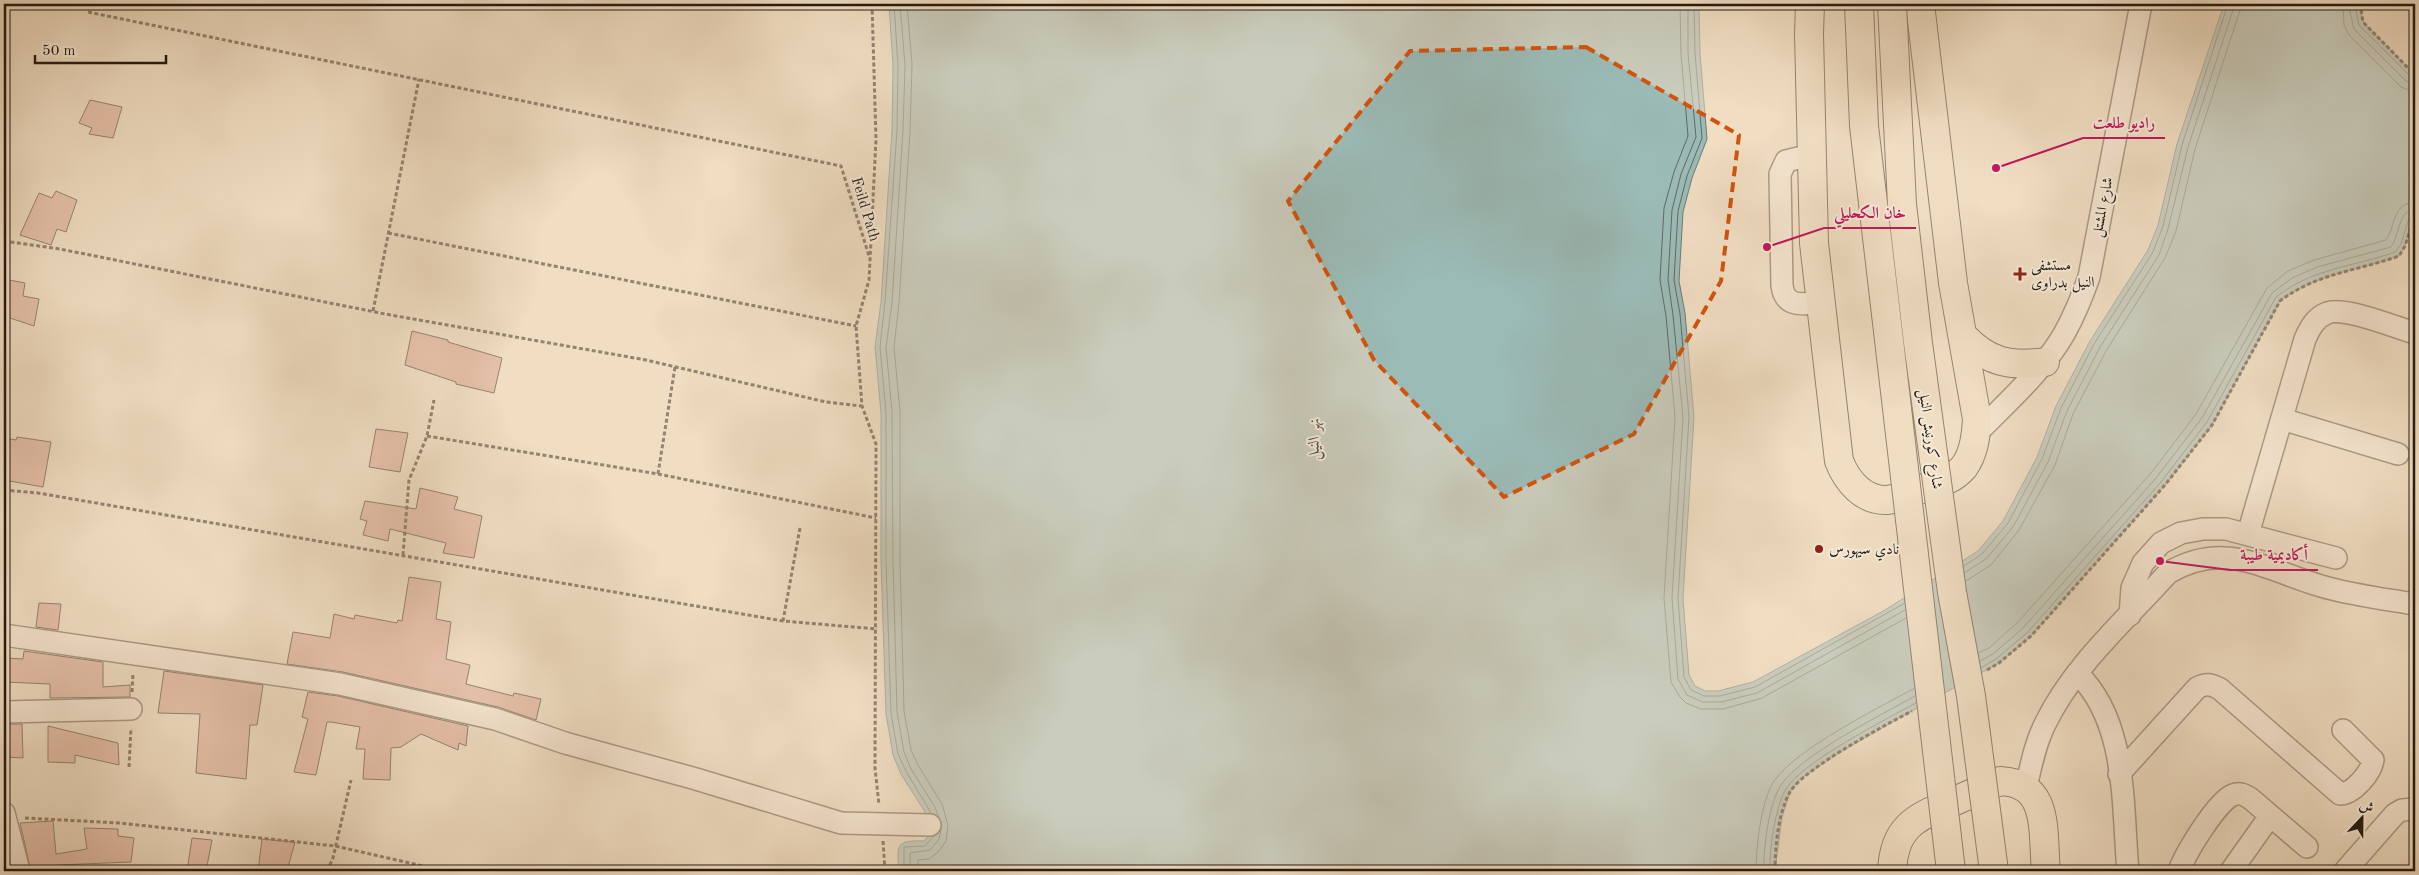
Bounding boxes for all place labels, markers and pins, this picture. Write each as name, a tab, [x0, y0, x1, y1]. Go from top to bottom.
callout: راديو طلعت	[2083, 107, 2165, 138]
callout: خان الكحليلي	[1824, 197, 1916, 228]
place label: مستشفى النيل بدراوى	[2031, 259, 2095, 293]
marker: مستشفى النيل بدراوى	[2013, 267, 2027, 281]
callout: أكاديمية طيبة	[2230, 539, 2318, 570]
marker: نادي سيهورس	[1813, 543, 1825, 555]
place label: نادي سيهورس	[1829, 543, 1899, 561]

